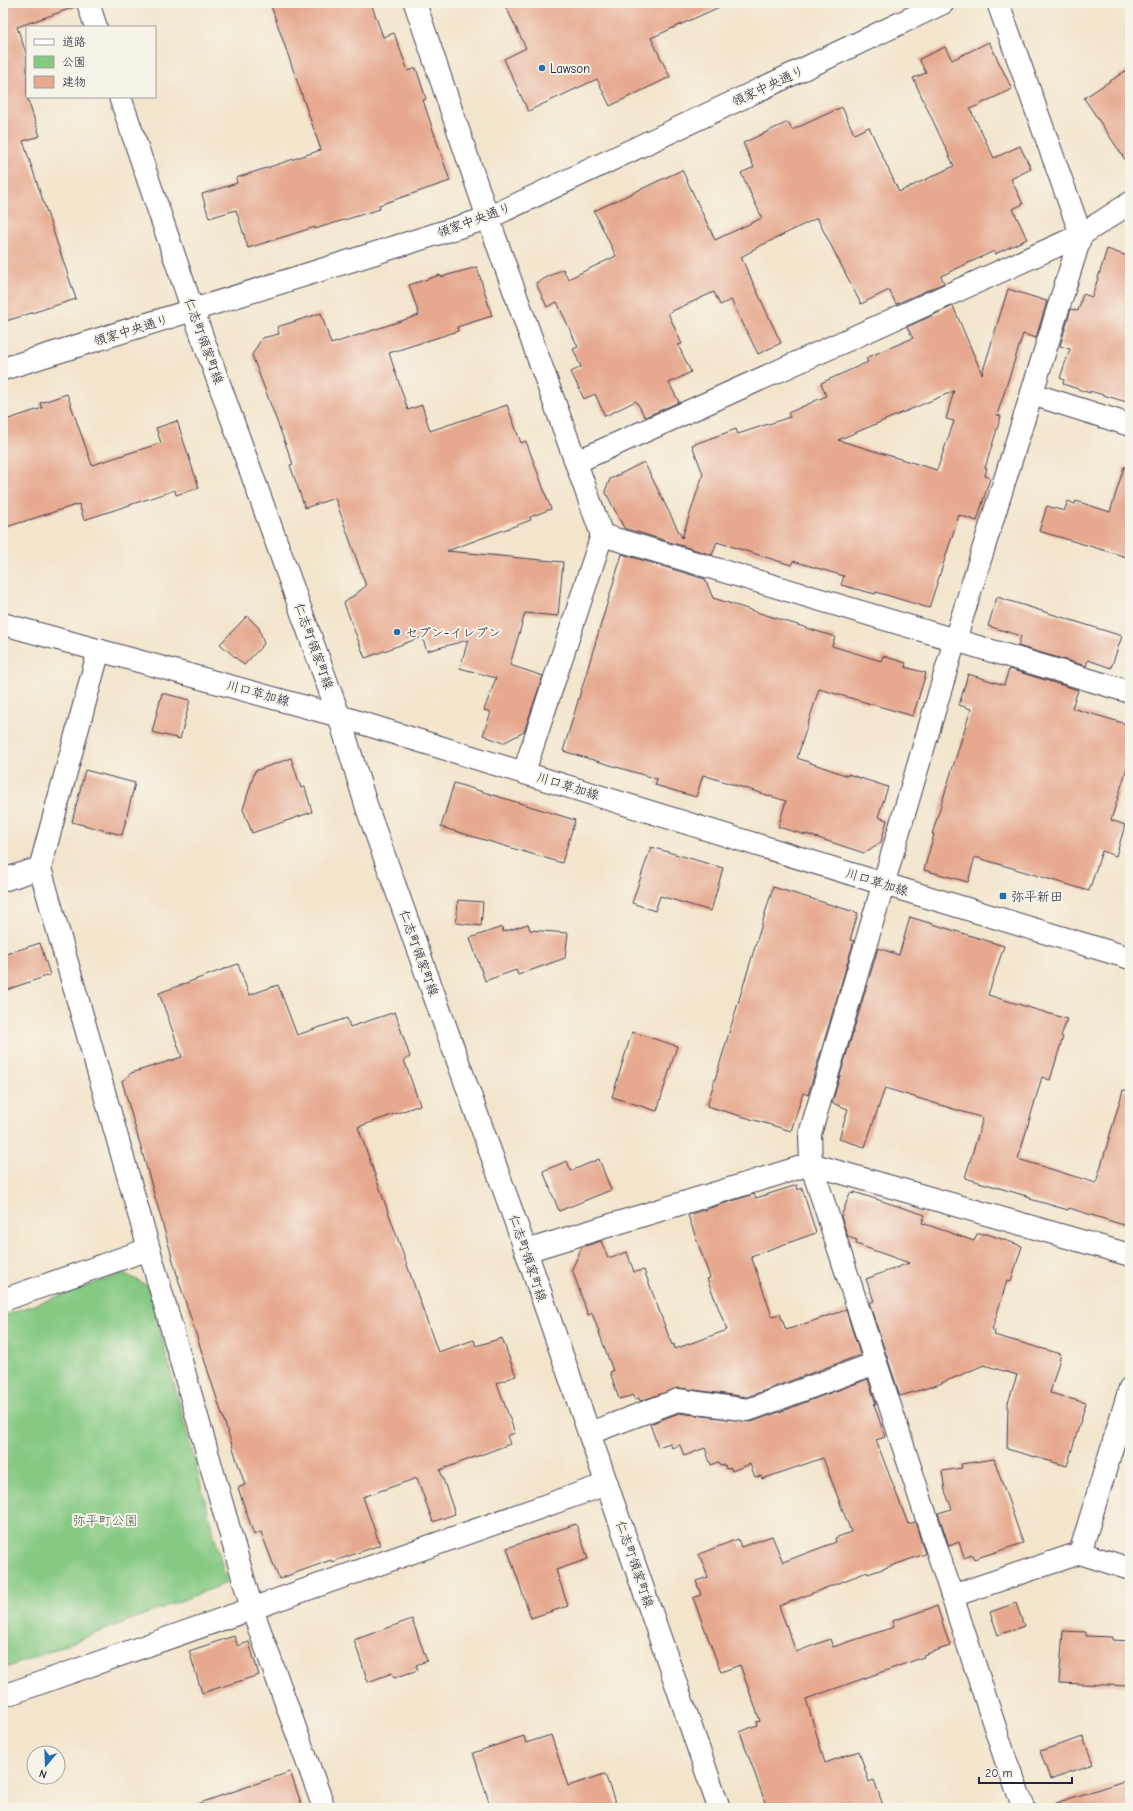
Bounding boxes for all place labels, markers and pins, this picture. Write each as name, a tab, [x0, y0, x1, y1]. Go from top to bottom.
place label: Lawson	[550, 61, 590, 76]
marker: Lawson	[537, 63, 547, 73]
place label: セブン-イレブン	[405, 625, 501, 640]
marker: セブン-イレブン	[392, 627, 402, 637]
place label: 弥平新田	[1011, 889, 1063, 904]
marker: 弥平新田	[998, 891, 1008, 901]

